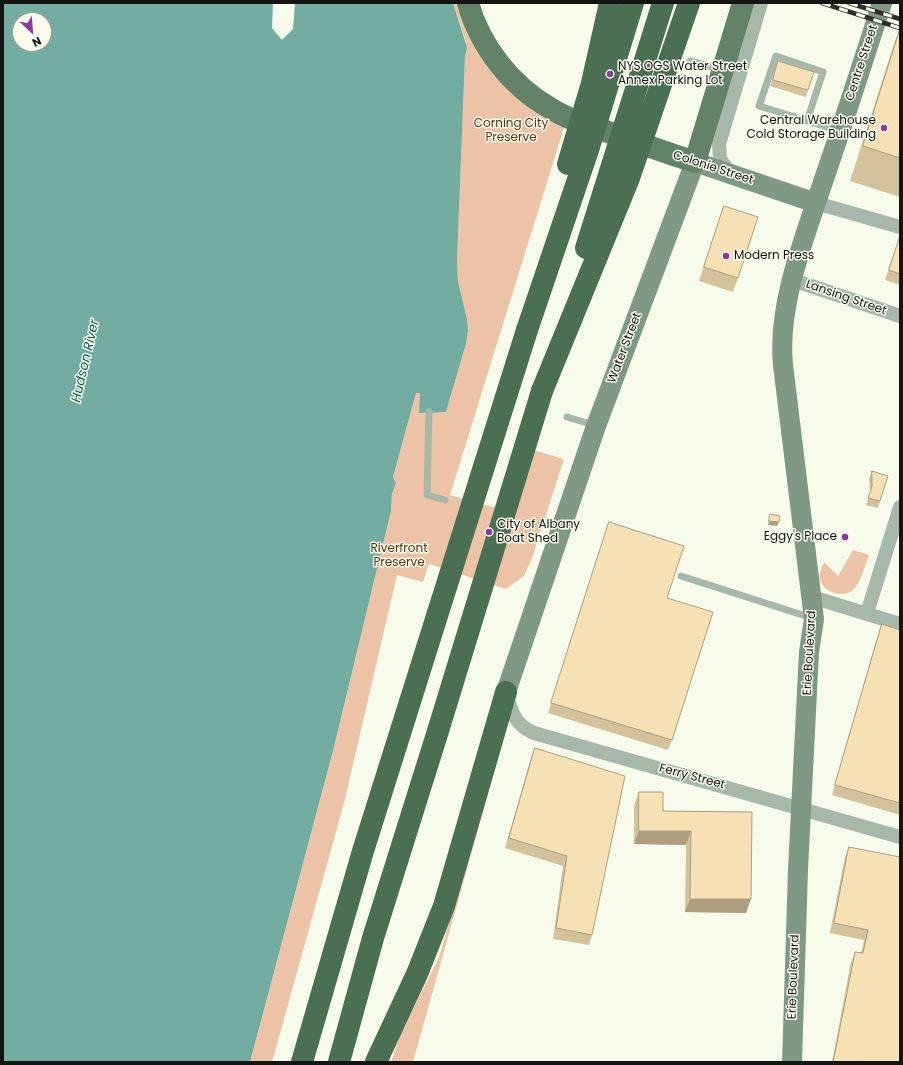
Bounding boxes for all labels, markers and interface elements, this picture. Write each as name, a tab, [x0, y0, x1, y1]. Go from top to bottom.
north arrow	[12, 12, 52, 52]
street label: Centre Street	[843, 23, 881, 103]
text: N	[30, 33, 44, 51]
place label: NYS OGS Water Street Annex Parking Lot	[618, 60, 747, 88]
marker: NYS OGS Water Street Annex Parking Lot	[605, 69, 615, 79]
place label: Central Warehouse Cold Storage Building	[747, 114, 876, 142]
park label: Corning City Preserve	[474, 117, 548, 145]
marker: Central Warehouse Cold Storage Building	[879, 123, 889, 133]
street label: Colonie Street	[671, 148, 755, 188]
place label: Modern Press	[734, 249, 814, 263]
marker: Modern Press	[721, 251, 731, 261]
street label: Lansing Street	[804, 277, 888, 319]
street label: Water Street	[605, 311, 645, 385]
water label: Hudson River	[69, 318, 103, 404]
place label: City of Albany Boat Shed	[497, 518, 580, 546]
marker: City of Albany Boat Shed	[484, 527, 494, 537]
place label: Eggy's Place	[764, 530, 837, 544]
marker: Eggy's Place	[840, 532, 850, 542]
park label: Riverfront Preserve	[370, 542, 428, 570]
street label: Erie Boulevard	[801, 610, 819, 696]
street label: Ferry Street	[658, 761, 726, 793]
street label: Erie Boulevard	[785, 934, 803, 1020]

